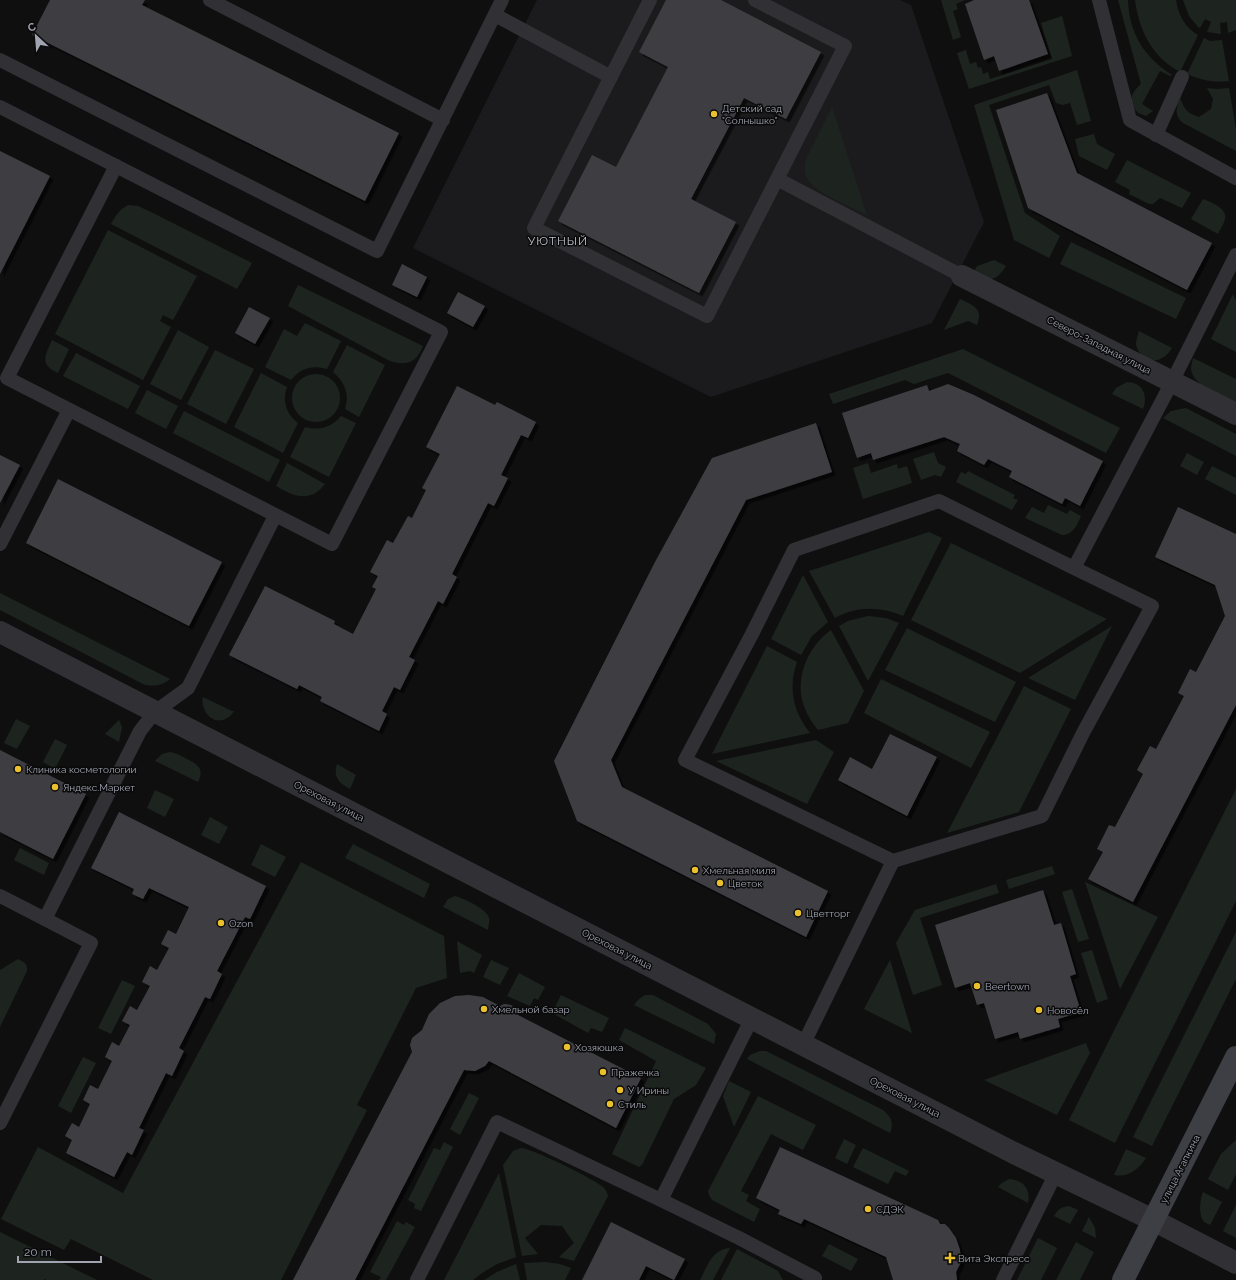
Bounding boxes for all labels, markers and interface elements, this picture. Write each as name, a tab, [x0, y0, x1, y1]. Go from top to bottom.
north arrow	[16, 16, 56, 56]
text: С	[26, 20, 38, 35]
place label: Детский сад "Солнышко"	[722, 103, 782, 126]
marker: Детский сад "Солнышко"	[709, 109, 719, 119]
district label: УЮТНЫЙ	[528, 234, 588, 248]
street label: Северо-Западная улица	[1045, 314, 1153, 376]
marker: Клиника косметологии	[13, 764, 23, 774]
place label: Клиника косметологии	[26, 764, 137, 775]
street label: Ореховая улица	[292, 779, 366, 823]
marker: Яндекс.Маркет	[50, 782, 60, 792]
place label: Яндекс.Маркет	[63, 782, 135, 793]
marker: Хмельная миля	[690, 865, 700, 875]
place label: Хмельная миля	[703, 865, 776, 876]
marker: Цветок	[715, 878, 725, 888]
place label: Цветок	[728, 878, 762, 889]
marker: Цветторг	[793, 908, 803, 918]
place label: Цветторг	[806, 908, 850, 919]
marker: Ozon	[216, 918, 226, 928]
place label: Ozon	[229, 918, 253, 929]
street label: Ореховая улица	[580, 927, 654, 971]
marker: Beertown	[972, 981, 982, 991]
place label: Beertown	[985, 981, 1030, 992]
marker: Хмельной базар	[479, 1004, 489, 1014]
place label: Хмельной базар	[492, 1004, 570, 1015]
marker: Новосёл	[1034, 1005, 1044, 1015]
place label: Новосёл	[1047, 1005, 1089, 1016]
marker: Хозяюшка	[562, 1042, 572, 1052]
place label: Хозяюшка	[575, 1042, 623, 1053]
marker: Пражечка	[598, 1067, 608, 1077]
place label: Пражечка	[611, 1067, 659, 1078]
street label: Ореховая улица	[868, 1075, 942, 1119]
marker: У Ирины	[615, 1085, 625, 1095]
place label: У Ирины	[628, 1085, 669, 1096]
marker: Стиль	[605, 1099, 615, 1109]
place label: Стиль	[618, 1099, 646, 1110]
street label: улица Агапкина	[1158, 1133, 1202, 1205]
marker: СДЭК	[863, 1204, 873, 1214]
place label: СДЭК	[876, 1204, 904, 1215]
scale bar	[18, 1238, 101, 1264]
text: 20 m	[24, 1245, 52, 1259]
marker: Вита Экспресс	[945, 1253, 955, 1263]
place label: Вита Экспресс	[958, 1253, 1030, 1264]

